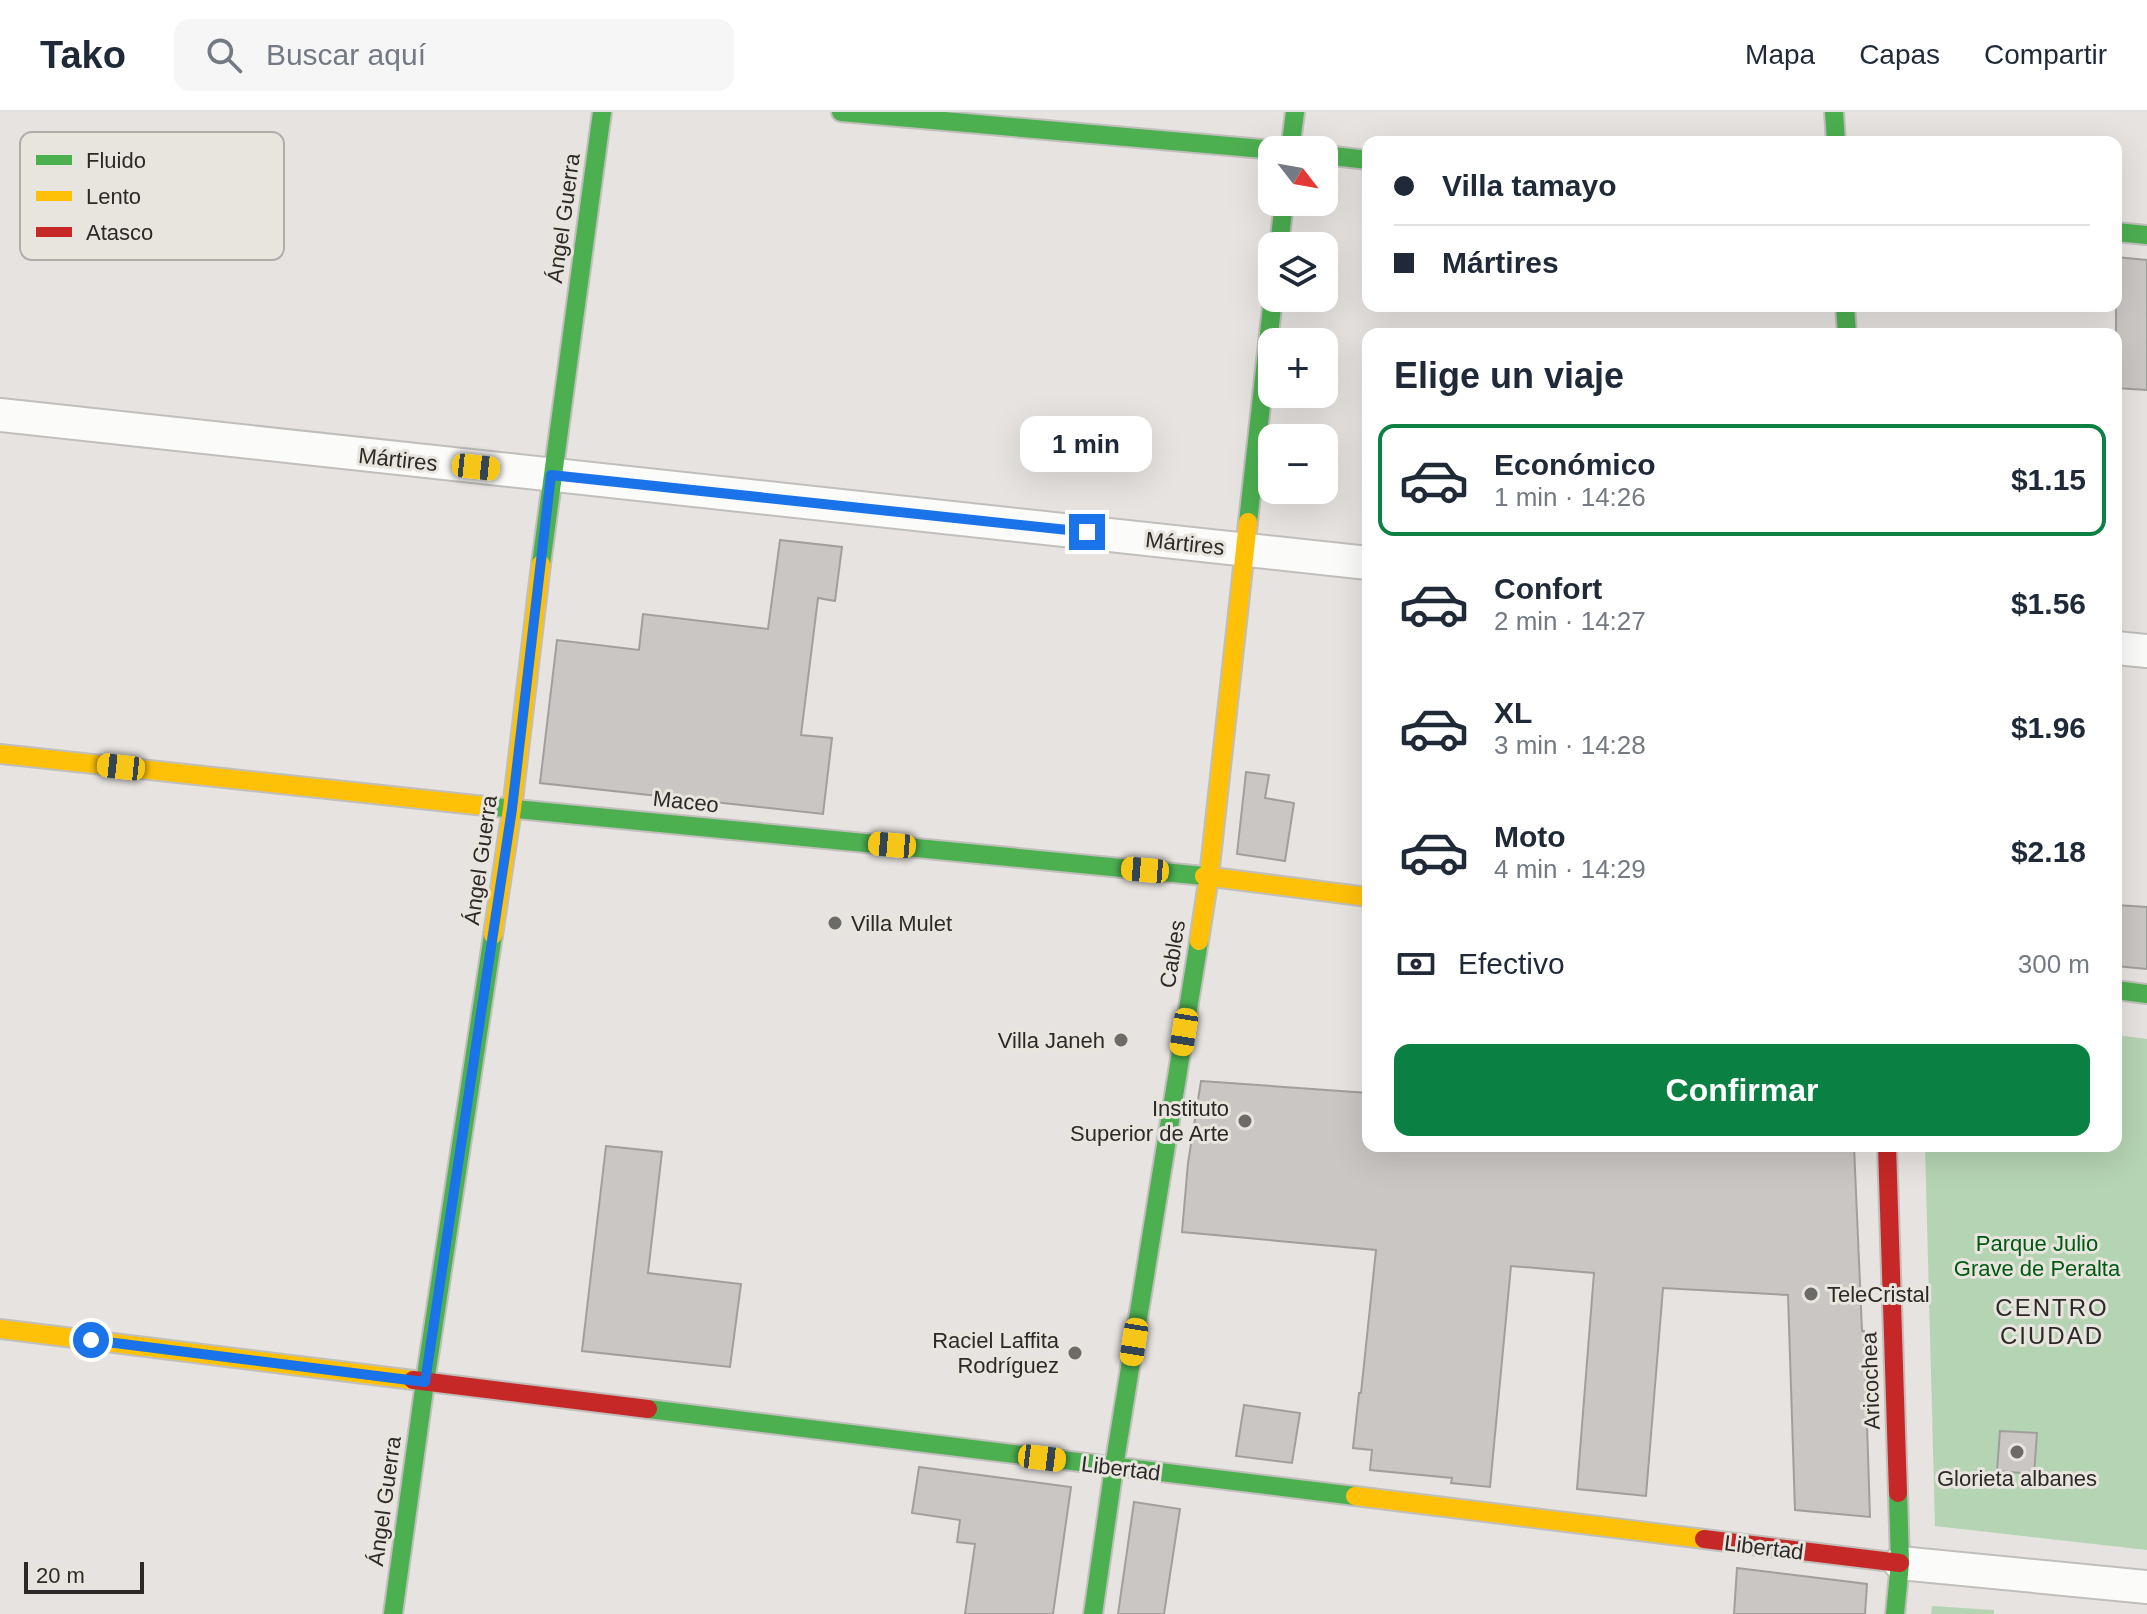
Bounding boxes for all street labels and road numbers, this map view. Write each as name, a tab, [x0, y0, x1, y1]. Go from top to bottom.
street label: Ángel Guerra	[542, 151, 585, 285]
street label: Mártires	[357, 443, 439, 476]
street label: Mártires	[1144, 527, 1226, 560]
street label: Maceo	[652, 786, 720, 817]
street label: Ángel Guerra	[459, 793, 502, 927]
street label: Cables	[1155, 918, 1190, 990]
street label: Aricochea	[1856, 1331, 1885, 1430]
street label: Ángel Guerra	[363, 1434, 406, 1568]
street label: Libertad	[1080, 1451, 1162, 1486]
street label: Libertad	[1723, 1530, 1805, 1565]

